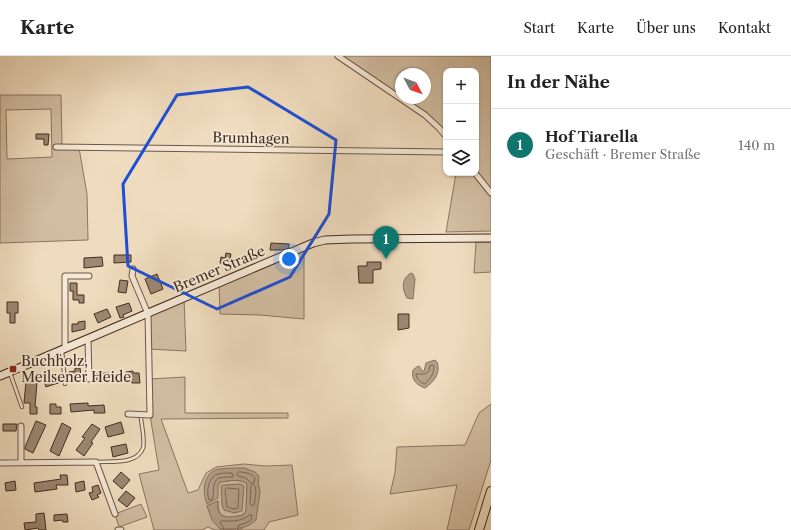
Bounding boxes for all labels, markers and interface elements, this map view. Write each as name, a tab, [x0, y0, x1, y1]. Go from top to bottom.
text: Karte	[20, 16, 74, 39]
text: Start	[523, 19, 555, 37]
text: Karte	[577, 19, 614, 37]
text: Über uns	[636, 19, 696, 37]
text: Kontakt	[718, 19, 771, 37]
north arrow	[395, 68, 431, 104]
map controls	[443, 68, 479, 176]
button: +	[443, 68, 479, 104]
text: In der Nähe	[507, 72, 610, 92]
button: −	[443, 104, 479, 140]
text: Hof Tiarella	[545, 127, 638, 146]
street label: Brumhagen	[212, 128, 290, 148]
text: 1	[517, 137, 523, 153]
text: 140 m	[738, 137, 775, 153]
button: layers	[443, 140, 479, 176]
text: Geschäft · Bremer Straße	[545, 146, 700, 162]
pin: 1	[373, 226, 399, 259]
street label: Bremer Straße	[171, 242, 268, 296]
your location	[279, 249, 299, 269]
place label: Buchholz, Meilsener Heide	[21, 352, 131, 386]
marker: Buchholz, Meilsener Heide	[8, 364, 18, 374]

